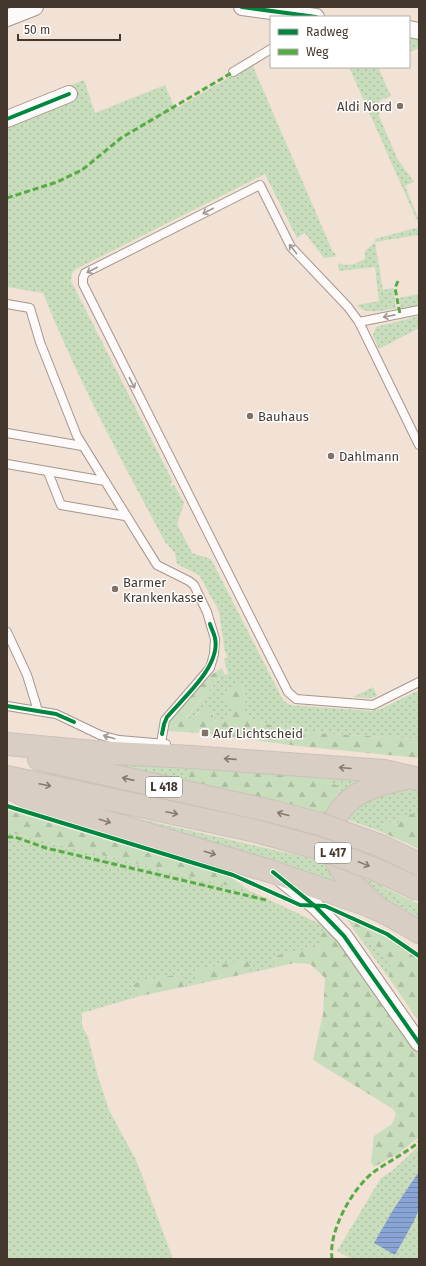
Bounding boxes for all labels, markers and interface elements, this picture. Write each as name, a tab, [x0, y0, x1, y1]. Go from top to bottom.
scale bar	[18, 16, 120, 42]
legend	[270, 16, 410, 68]
text: 50 m	[24, 23, 50, 37]
text: Radweg	[306, 25, 349, 39]
text: Weg	[306, 45, 329, 59]
place label: Aldi Nord	[337, 99, 392, 114]
marker: Aldi Nord	[395, 101, 405, 111]
one-way arrow	[203, 208, 215, 215]
one-way arrow	[289, 243, 298, 254]
one-way arrow	[87, 266, 99, 274]
one-way arrow	[383, 312, 396, 320]
one-way arrow	[129, 377, 136, 389]
place label: Bauhaus	[258, 409, 309, 424]
marker: Bauhaus	[245, 411, 255, 421]
place label: Dahlmann	[339, 449, 399, 464]
marker: Dahlmann	[326, 451, 336, 461]
place label: Barmer Krankenkasse	[123, 575, 204, 605]
marker: Barmer Krankenkasse	[110, 584, 120, 594]
place label: Auf Lichtscheid	[213, 726, 303, 741]
marker: Auf Lichtscheid	[200, 728, 210, 738]
one-way arrow	[103, 733, 116, 740]
one-way arrow	[224, 756, 237, 763]
one-way arrow	[339, 765, 352, 772]
one-way arrow	[122, 774, 135, 782]
road number: L 418	[146, 777, 182, 797]
one-way arrow	[38, 781, 51, 789]
one-way arrow	[165, 809, 178, 817]
one-way arrow	[276, 809, 289, 817]
one-way arrow	[98, 818, 111, 825]
road number: L 417	[315, 843, 351, 863]
one-way arrow	[203, 850, 216, 857]
one-way arrow	[357, 861, 369, 869]

